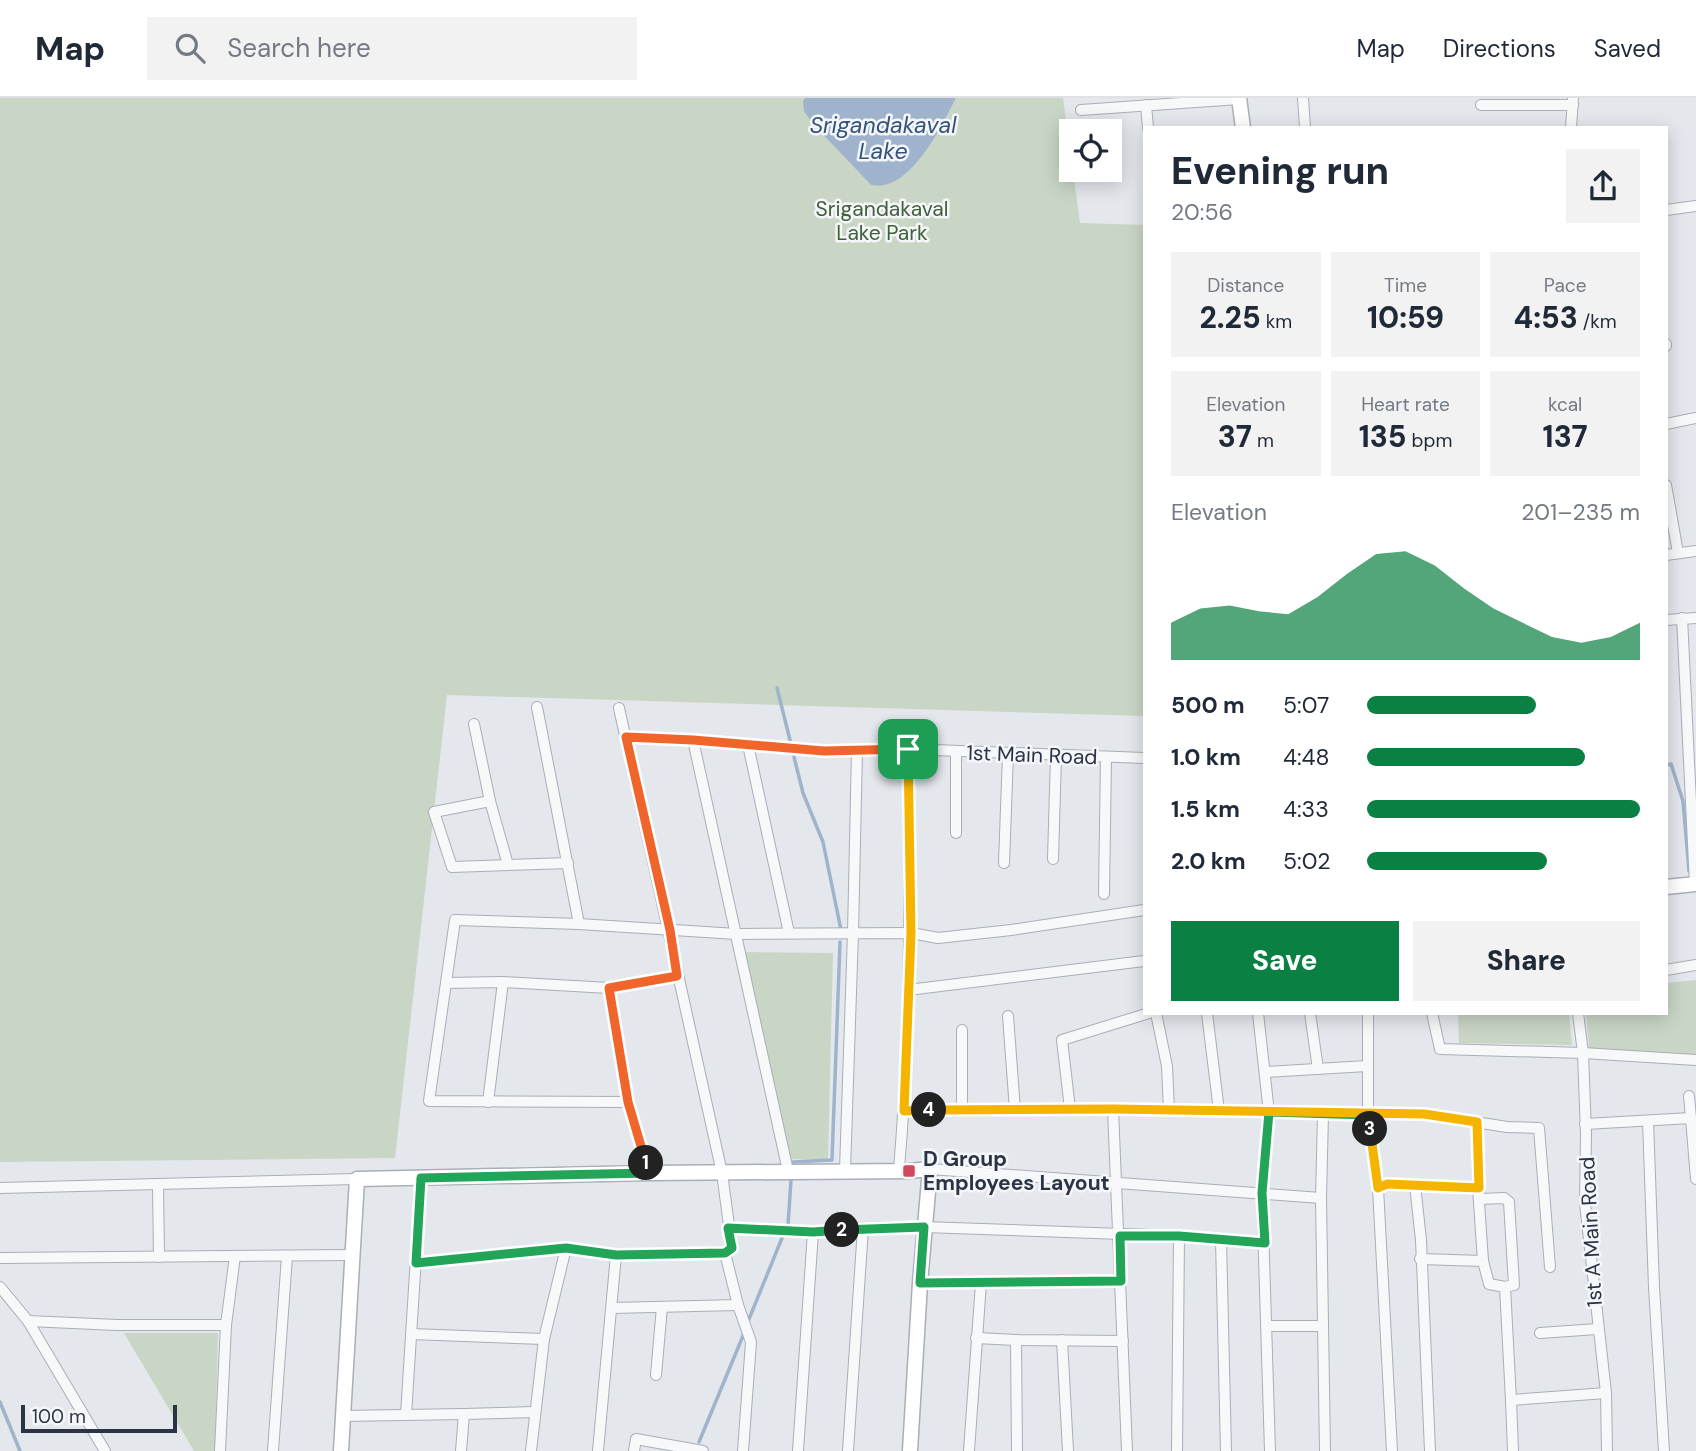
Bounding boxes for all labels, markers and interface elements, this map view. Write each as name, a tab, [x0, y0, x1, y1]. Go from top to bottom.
search box	[147, 17, 637, 80]
text: Map	[35, 27, 105, 70]
icon: search	[171, 29, 209, 67]
text: Search here	[227, 31, 371, 65]
text: Map	[1357, 33, 1405, 64]
text: Directions	[1443, 33, 1556, 64]
text: Saved	[1594, 33, 1661, 64]
water label: Srigandakaval Lake	[810, 110, 957, 166]
map controls	[1059, 119, 1122, 182]
button: locate	[1059, 119, 1122, 182]
text: Evening run	[1171, 146, 1389, 196]
button: share	[1566, 149, 1640, 223]
park label: Srigandakaval Lake Park	[816, 195, 948, 247]
text: 20:56	[1171, 197, 1233, 227]
text: Distance	[1207, 273, 1284, 298]
text: Time	[1384, 273, 1427, 298]
text: Pace	[1544, 273, 1586, 298]
text: 2.25	[1199, 298, 1261, 337]
text: 10:59	[1367, 298, 1444, 337]
text: 4:53	[1514, 298, 1578, 337]
text: km	[1261, 309, 1292, 334]
text: /km	[1578, 309, 1617, 334]
text: Elevation	[1206, 392, 1285, 417]
text: Heart rate	[1361, 392, 1450, 417]
text: kcal	[1548, 392, 1582, 417]
text: 37	[1218, 417, 1252, 456]
text: 135	[1359, 417, 1407, 456]
text: 137	[1543, 417, 1588, 456]
text: m	[1252, 428, 1274, 453]
text: bpm	[1407, 428, 1452, 453]
text: Elevation	[1171, 497, 1267, 527]
text: 201–235 m	[1521, 497, 1640, 527]
text: 500 m	[1171, 690, 1245, 720]
text: 5:07	[1283, 690, 1329, 720]
pin	[878, 719, 938, 779]
icon: arrive	[889, 730, 927, 768]
street label: 1st Main Road	[966, 739, 1098, 771]
text: 1.0 km	[1171, 742, 1241, 772]
text: 4:48	[1283, 742, 1330, 772]
text: 1.5 km	[1171, 794, 1240, 824]
text: 4:33	[1283, 794, 1329, 824]
text: 2.0 km	[1171, 846, 1246, 876]
text: 5:02	[1283, 846, 1330, 876]
button: Save	[1171, 921, 1399, 1001]
button: Share	[1413, 921, 1640, 1001]
pin: 4	[912, 1093, 946, 1128]
text: 4	[922, 1097, 935, 1122]
pin: 3	[1352, 1112, 1388, 1146]
text: 3	[1364, 1116, 1375, 1141]
place label: D Group Employees Layout	[923, 1145, 1110, 1197]
pin: 1	[628, 1146, 664, 1180]
text: 1	[642, 1150, 649, 1175]
street label: 1st A Main Road	[1573, 1156, 1609, 1308]
marker: D Group Employees Layout	[901, 1163, 917, 1179]
pin: 2	[824, 1212, 860, 1248]
text: 2	[836, 1217, 847, 1242]
scale bar	[21, 1402, 177, 1434]
text: 100 m	[32, 1404, 86, 1429]

